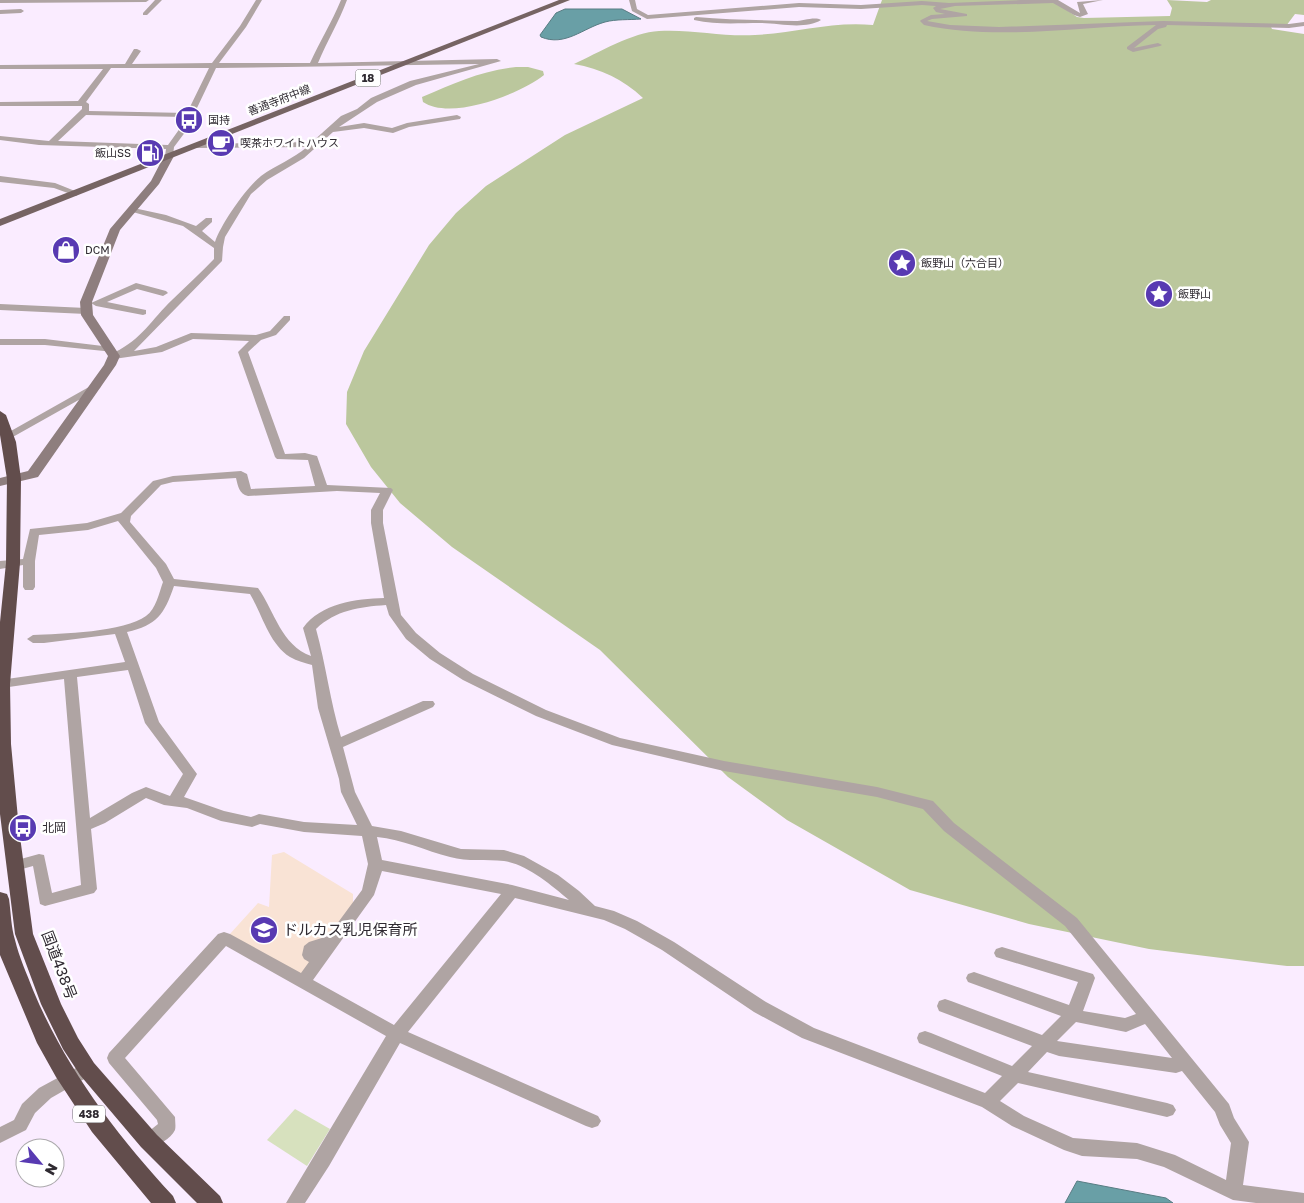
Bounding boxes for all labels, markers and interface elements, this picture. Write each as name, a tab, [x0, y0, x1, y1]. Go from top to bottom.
road number: 18	[356, 70, 380, 86]
street label: 善通寺府中線	[246, 82, 312, 117]
bus stop icon: 国持	[174, 105, 204, 135]
place label: 国持	[208, 113, 230, 126]
cafe icon: 喫茶ホワイトハウス	[206, 128, 236, 158]
place label: 喫茶ホワイトハウス	[240, 136, 339, 149]
fuel station icon: 飯山SS	[135, 138, 165, 168]
place label: 飯山SS	[95, 146, 131, 159]
shop icon: DCM	[51, 235, 81, 265]
place label: DCM	[85, 243, 110, 256]
place icon: 飯野山（六合目）	[887, 248, 917, 278]
place label: 飯野山（六合目）	[921, 256, 1009, 269]
place icon: 飯野山	[1144, 279, 1174, 309]
place label: 飯野山	[1178, 287, 1211, 300]
bus stop icon: 北岡	[8, 813, 38, 843]
place label: 北岡	[42, 820, 66, 835]
school or university icon: ドルカス乳児保育所	[249, 915, 279, 945]
place label: ドルカス乳児保育所	[283, 920, 418, 938]
street label: 国道438号	[39, 928, 81, 1002]
road number: 438	[73, 1106, 105, 1122]
north arrow	[15, 1138, 65, 1188]
text: N	[42, 1161, 62, 1178]

